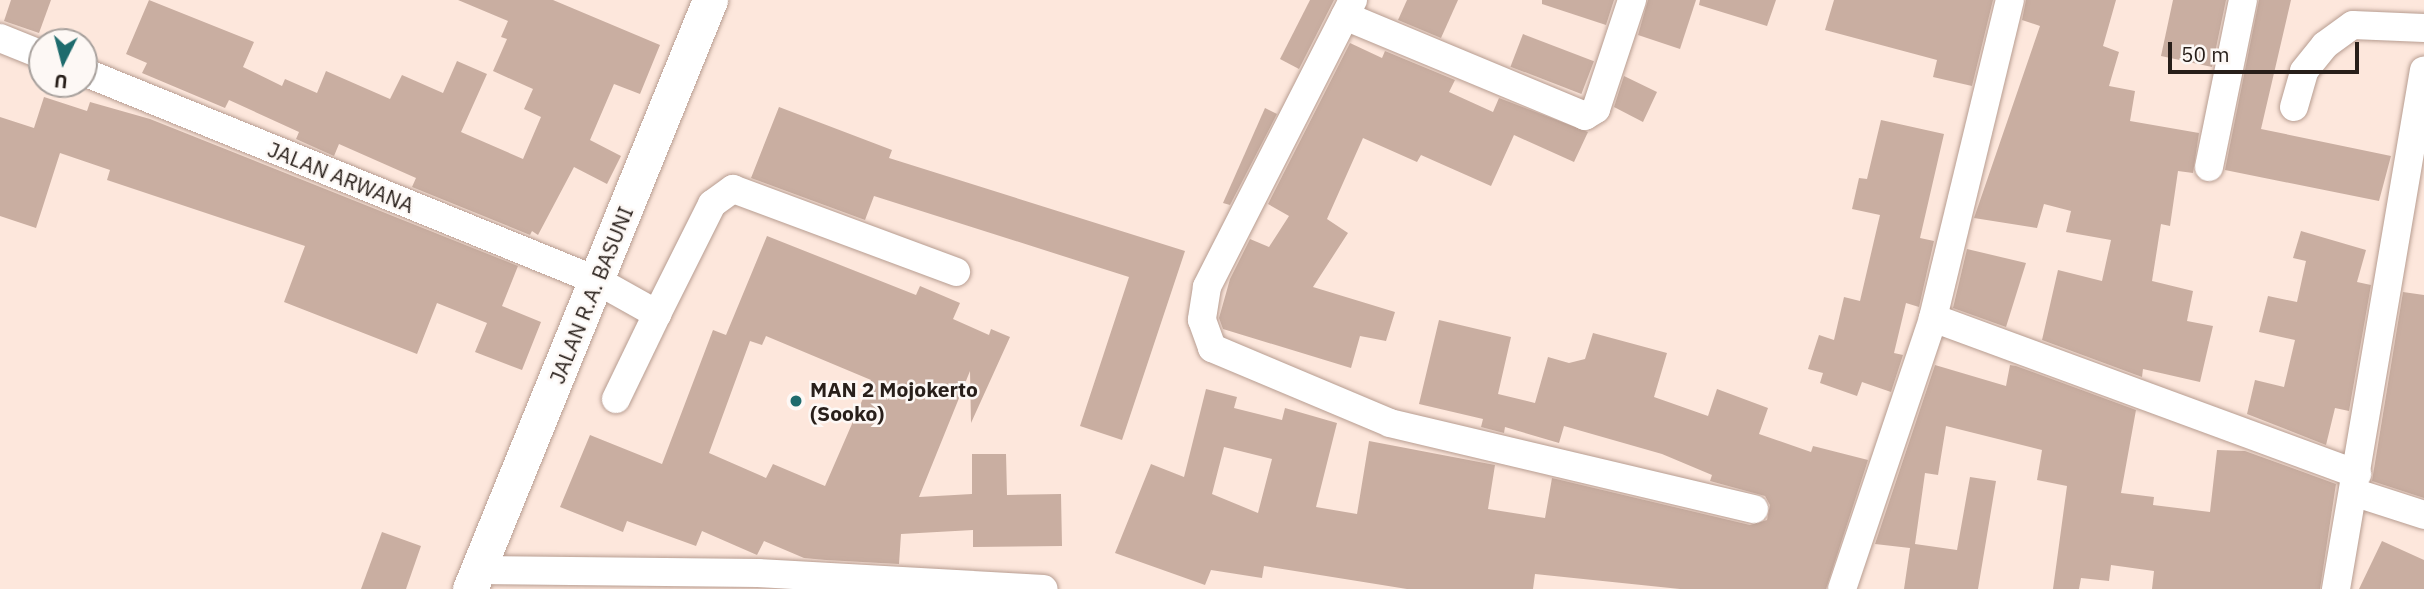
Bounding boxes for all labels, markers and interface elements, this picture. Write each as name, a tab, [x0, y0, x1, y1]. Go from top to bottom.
north arrow	[28, 28, 98, 98]
scale bar	[2172, 28, 2363, 72]
text: 50 m	[2181, 40, 2230, 68]
text: U	[53, 69, 69, 95]
street label: JALAN ARWANA	[264, 136, 418, 218]
street label: JALAN R.A. BASUNI	[544, 203, 638, 387]
place label: MAN 2 Mojokerto (Sooko)	[810, 376, 978, 426]
marker: MAN 2 Mojokerto (Sooko)	[788, 393, 804, 409]

